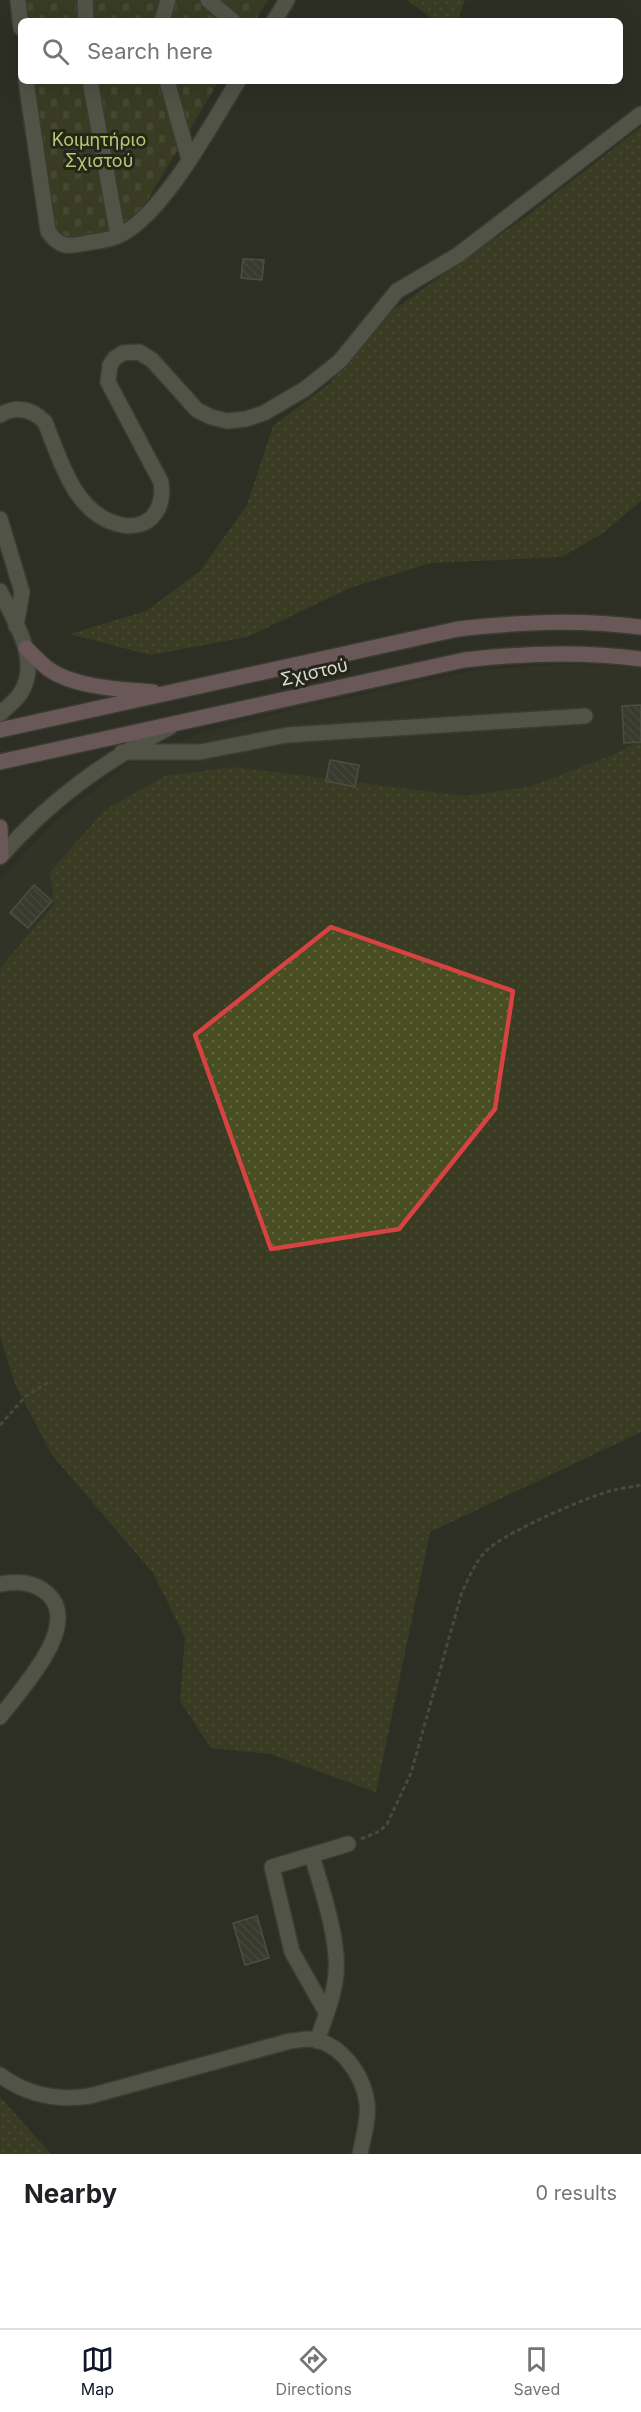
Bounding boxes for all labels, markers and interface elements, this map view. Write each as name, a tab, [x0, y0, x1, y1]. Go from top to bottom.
search box	[18, 18, 623, 84]
icon: search	[39, 35, 72, 68]
text: Search here	[87, 38, 213, 64]
park label: Κοιμητήριο Σχιστού	[52, 129, 146, 171]
street label: Σχιστού	[278, 654, 350, 690]
text: Nearby	[24, 2178, 117, 2209]
text: 0 results	[535, 2181, 617, 2205]
tab: Map	[81, 2343, 114, 2399]
tab: Directions	[276, 2343, 352, 2399]
tab: Saved	[513, 2343, 560, 2399]

